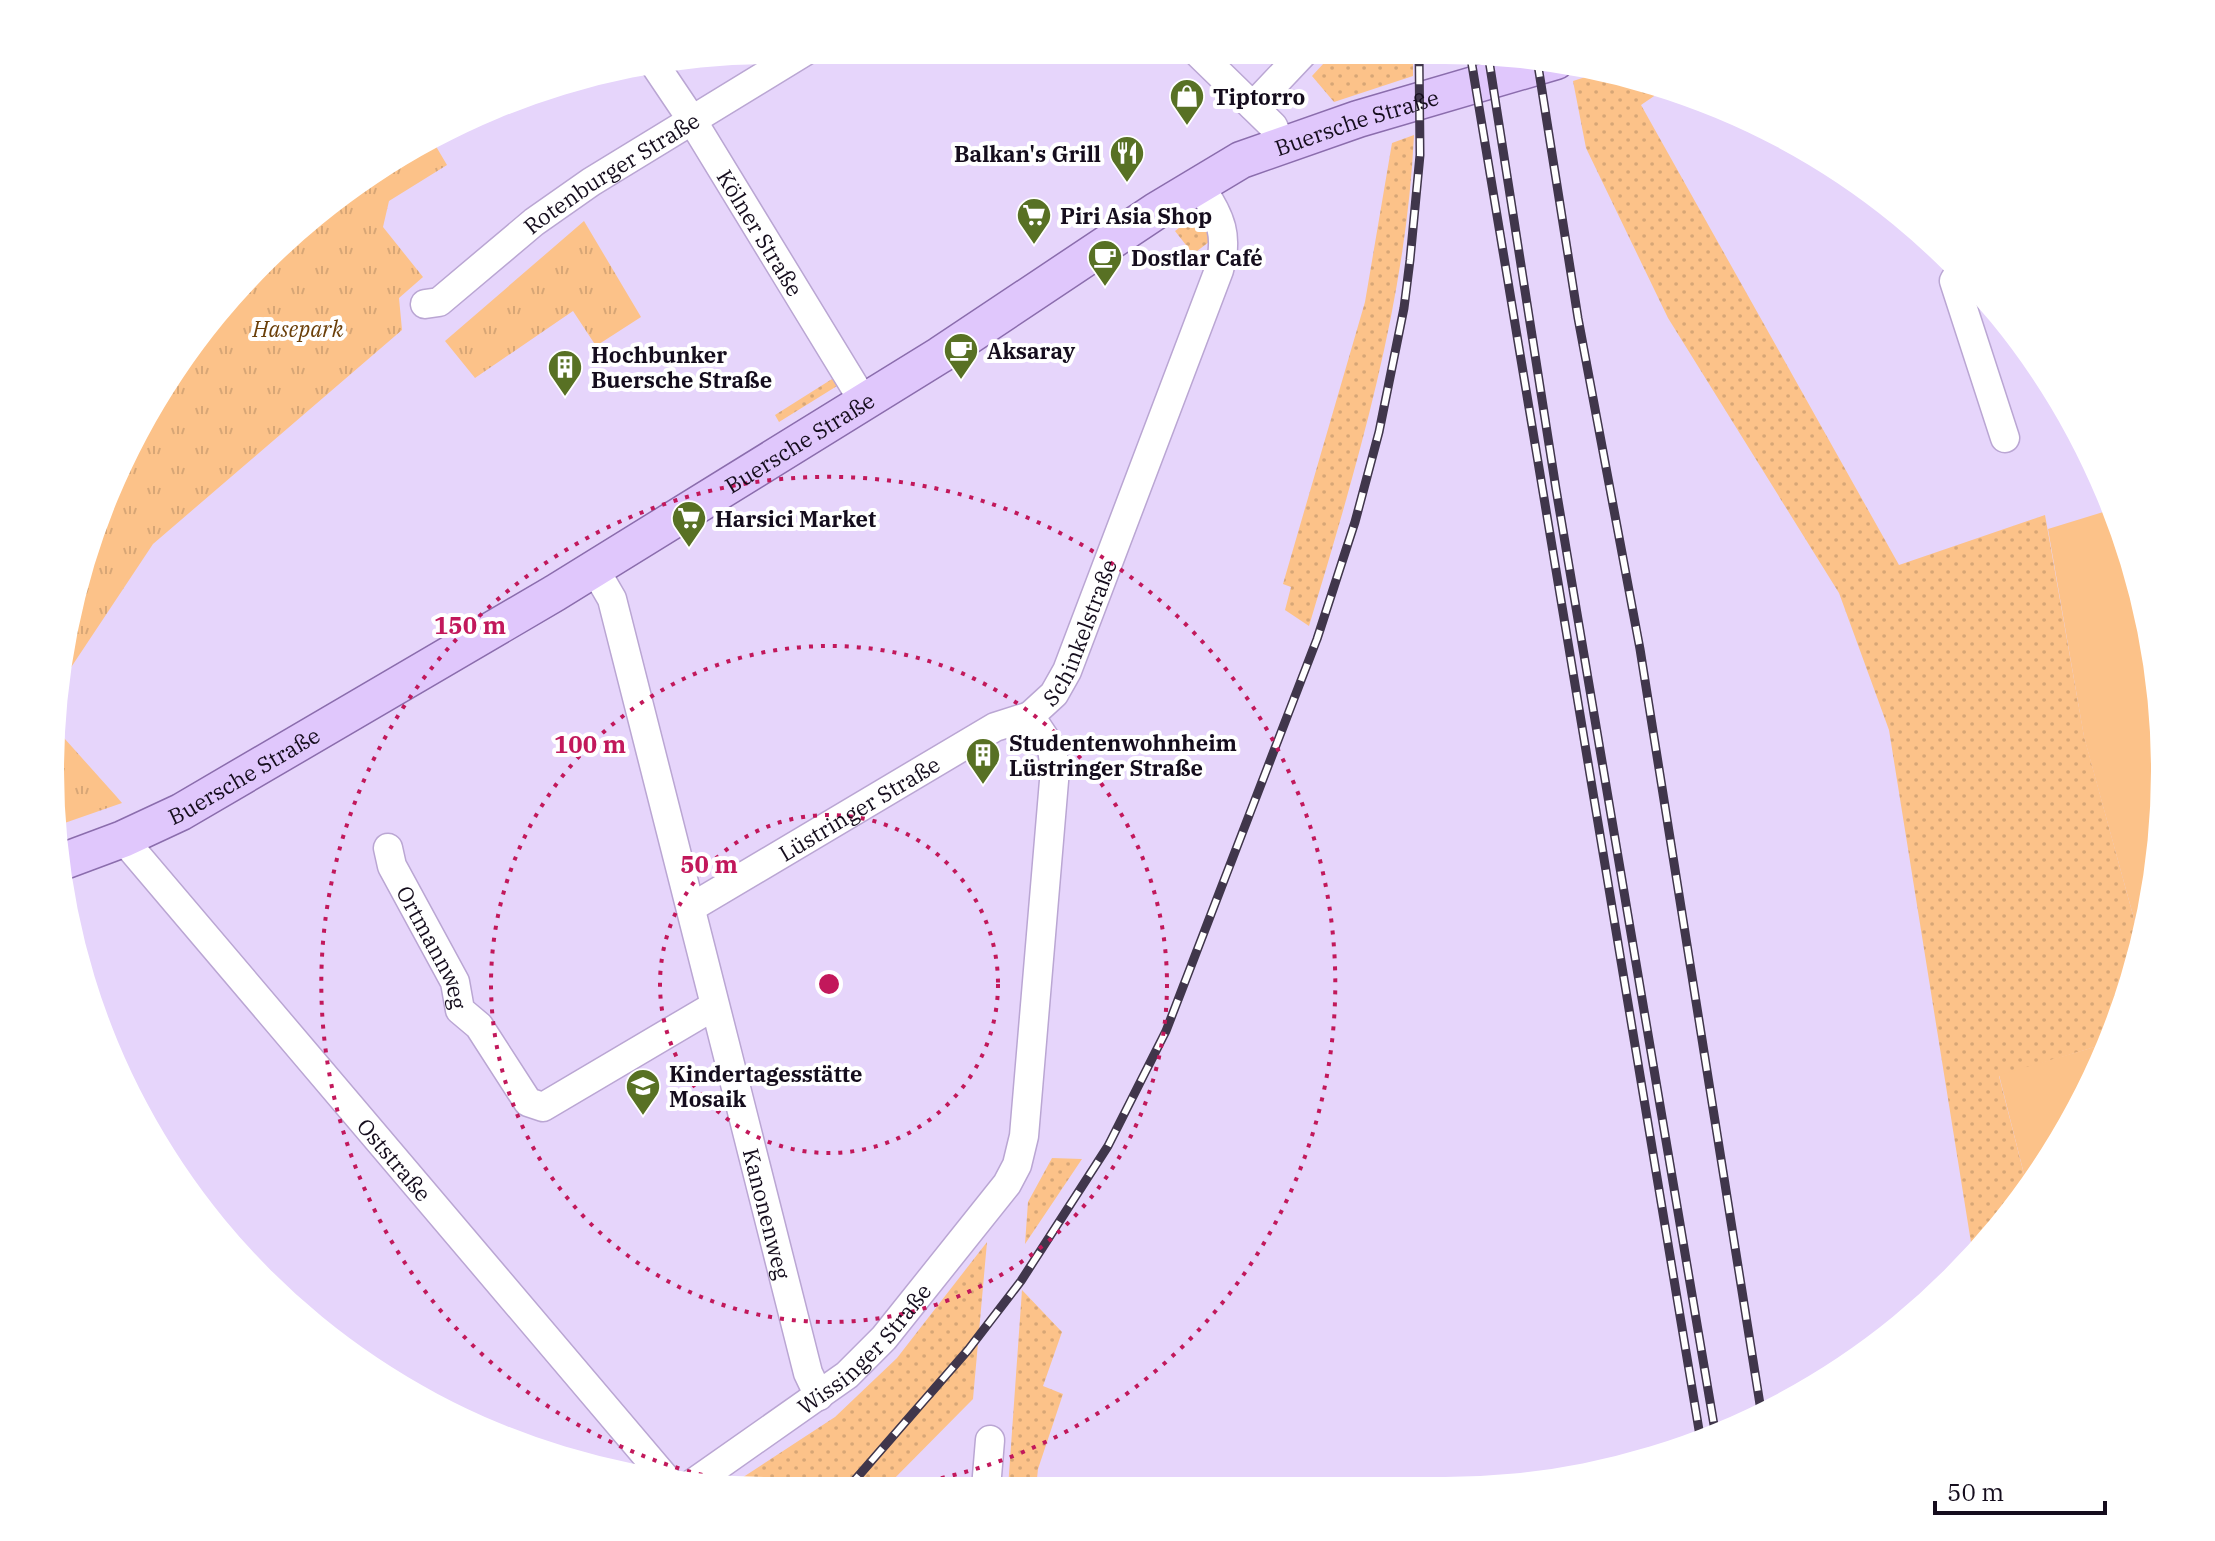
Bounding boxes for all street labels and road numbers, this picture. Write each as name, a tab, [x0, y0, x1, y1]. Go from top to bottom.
street label: Buersche Straße	[1270, 82, 1442, 162]
street label: Rotenburger Straße	[517, 105, 704, 240]
street label: Kölner Straße	[711, 164, 810, 301]
street label: Buersche Straße	[719, 385, 879, 499]
street label: Schinkelstraße	[1036, 555, 1123, 712]
street label: Buersche Straße	[163, 720, 325, 831]
street label: Lüstringer Straße	[773, 749, 945, 867]
street label: Ortmannweg	[391, 880, 474, 1011]
street label: Oststraße	[351, 1112, 438, 1207]
street label: Kanonenweg	[737, 1145, 798, 1282]
street label: Wissinger Straße	[791, 1277, 937, 1420]

